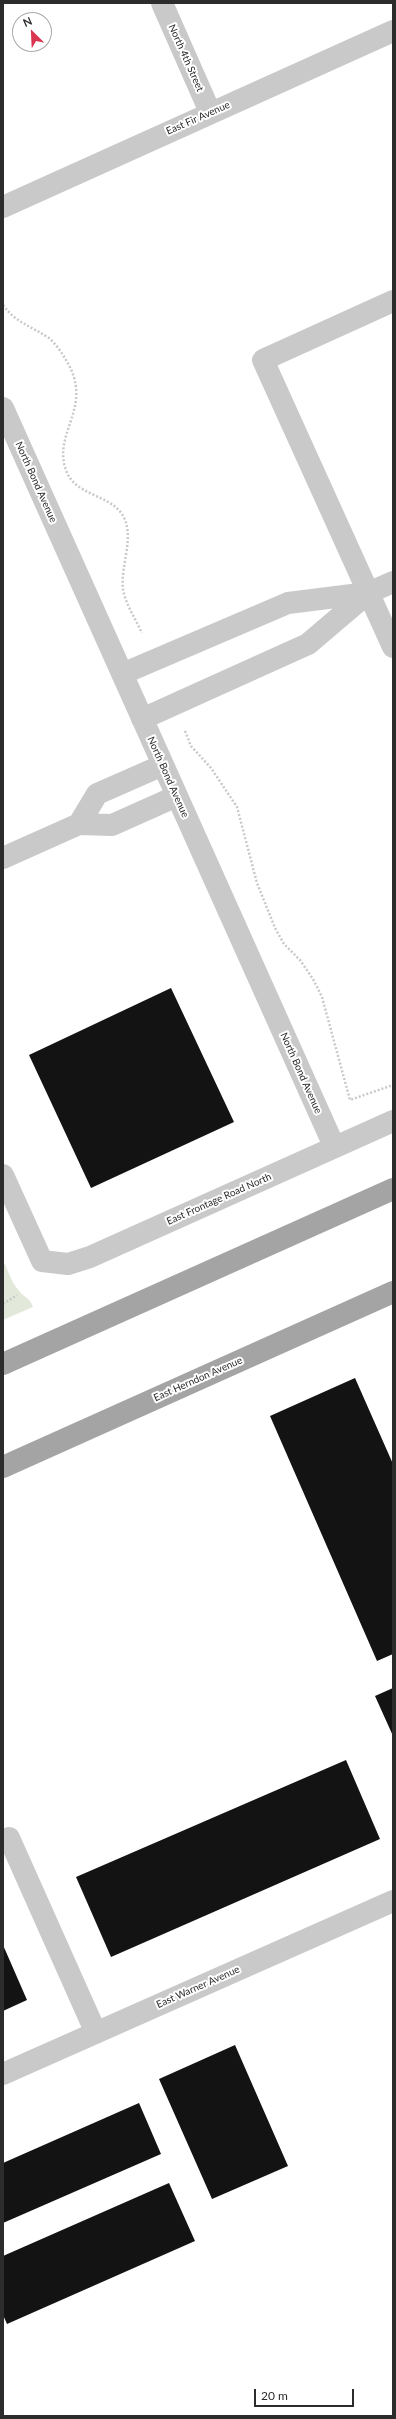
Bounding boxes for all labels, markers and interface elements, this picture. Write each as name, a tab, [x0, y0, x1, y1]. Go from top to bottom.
north arrow	[12, 12, 52, 52]
text: N	[21, 14, 34, 29]
street label: North 4th Street	[166, 23, 206, 93]
street label: East Fir Avenue	[164, 99, 232, 137]
street label: North Bond Avenue	[13, 440, 59, 524]
street label: North Bond Avenue	[145, 735, 191, 819]
street label: North Bond Avenue	[278, 1031, 324, 1115]
street label: East Frontage Road North	[165, 1170, 273, 1228]
street label: East Herndon Avenue	[152, 1354, 244, 1404]
street label: East Warner Avenue	[155, 1963, 241, 2011]
scale bar	[256, 2381, 356, 2407]
text: 20 m	[261, 2388, 288, 2403]

